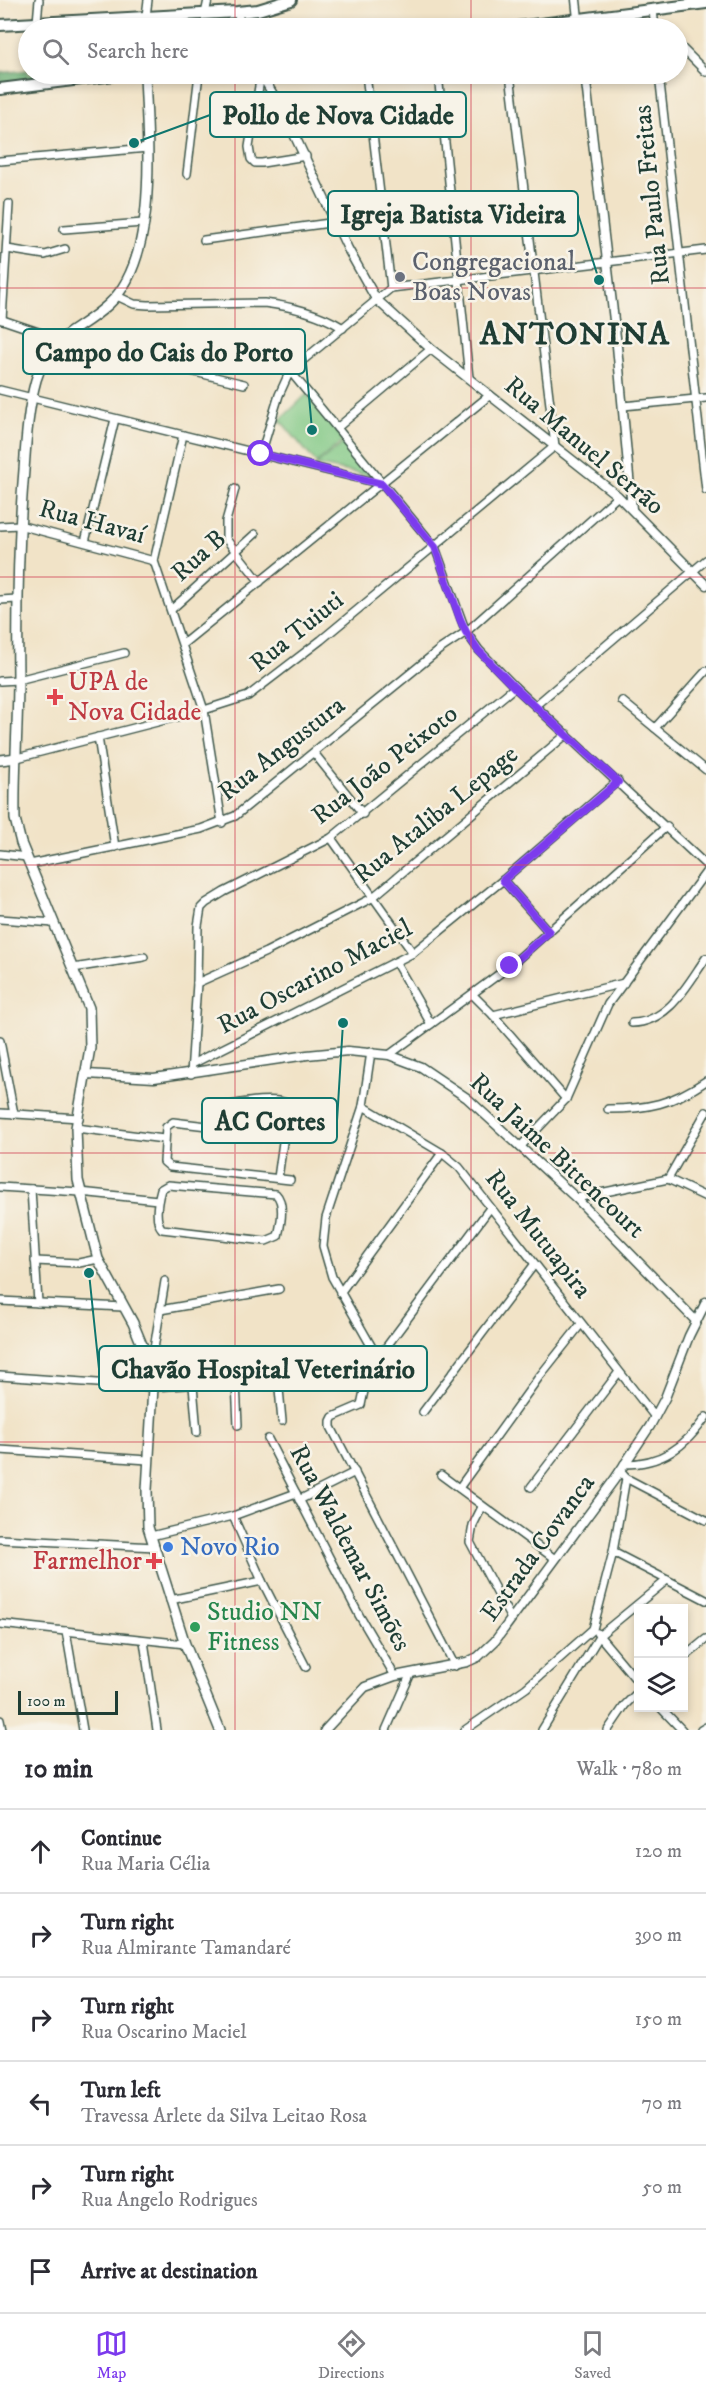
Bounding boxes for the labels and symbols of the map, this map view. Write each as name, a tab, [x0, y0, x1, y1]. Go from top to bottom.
callout: Pollo de Nova Cidade	[210, 92, 466, 137]
text: Pollo de Nova Cidade	[222, 99, 454, 133]
street label: Rua Paulo Freitas	[626, 103, 678, 287]
callout: Igreja Batista Videira	[328, 191, 578, 236]
text: Igreja Batista Videira	[340, 198, 566, 232]
place label: Congregacional Boas Novas	[412, 246, 575, 309]
marker: Congregacional Boas Novas	[393, 270, 407, 284]
district label: ANTONINA	[479, 315, 670, 355]
callout: Campo do Cais do Porto	[23, 329, 305, 374]
text: Campo do Cais do Porto	[35, 336, 293, 370]
street label: Rua Manuel Serrão	[497, 369, 671, 523]
route start	[247, 440, 273, 466]
street label: Rua Havaí	[35, 492, 150, 552]
street label: Rua B	[165, 523, 233, 589]
street label: Rua Tuiuti	[243, 584, 351, 680]
place label: UPA de Nova Cidade	[68, 666, 201, 729]
marker: UPA de Nova Cidade	[46, 688, 64, 706]
street label: Rua Angustura	[212, 689, 352, 809]
street label: Rua João Peixoto	[305, 698, 465, 832]
street label: Rua Ataliba Lepage	[347, 738, 525, 892]
street label: Rua Oscarino Maciel	[212, 912, 418, 1042]
route end	[496, 952, 522, 978]
street label: Rua Jaime Bittencourt	[462, 1066, 652, 1246]
callout: AC Cortes	[202, 1098, 337, 1143]
text: AC Cortes	[214, 1105, 325, 1139]
street label: Rua Mutuapira	[477, 1163, 599, 1305]
callout: Chavão Hospital Veterinário	[99, 1346, 427, 1391]
text: Chavão Hospital Veterinário	[111, 1353, 415, 1387]
street label: Rua Waldemar Simões	[282, 1439, 418, 1657]
street label: Estrada Covanca	[474, 1468, 602, 1628]
place label: Novo Rio	[180, 1531, 280, 1564]
marker: Novo Rio	[161, 1540, 175, 1554]
place label: Farmelhor	[32, 1545, 142, 1578]
marker: Farmelhor	[147, 1554, 161, 1568]
place label: Studio NN Fitness	[207, 1596, 322, 1659]
marker: Studio NN Fitness	[188, 1620, 202, 1634]
scale bar	[18, 1688, 118, 1716]

